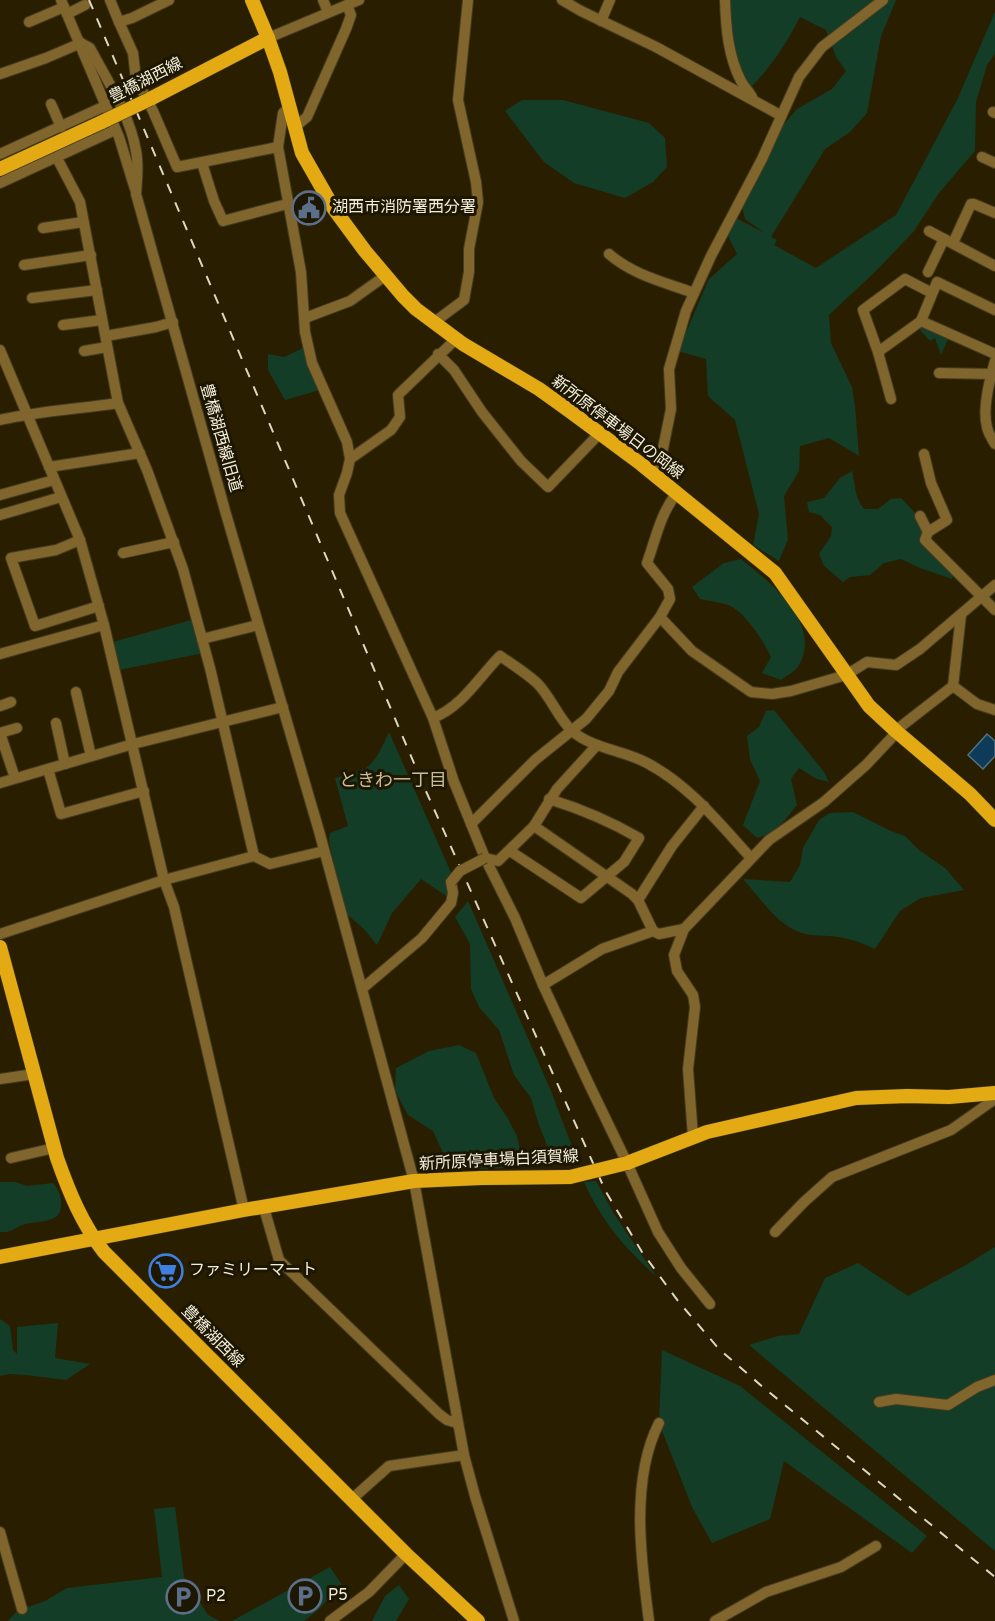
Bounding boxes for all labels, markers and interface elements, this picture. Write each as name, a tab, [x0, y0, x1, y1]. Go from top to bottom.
street label: 豊橋湖西線	[106, 54, 186, 108]
public building icon: 湖西市消防署西分署	[291, 190, 327, 226]
place label: 湖西市消防署西分署	[332, 198, 476, 218]
street label: 新所原停車場日の岡線	[547, 372, 687, 484]
street label: 豊橋湖西線旧道	[195, 381, 245, 495]
district label: ときわ一丁目	[339, 770, 447, 793]
street label: 新所原停車場白須賀線	[419, 1147, 579, 1175]
supermarket icon: ファミリーマート	[148, 1253, 184, 1289]
place label: ファミリーマート	[189, 1261, 317, 1281]
street label: 豊橋湖西線	[177, 1302, 247, 1372]
parking icon: P5	[287, 1578, 323, 1614]
parking icon: P2	[165, 1579, 201, 1615]
place label: P5	[328, 1586, 348, 1606]
place label: P2	[206, 1587, 226, 1607]

